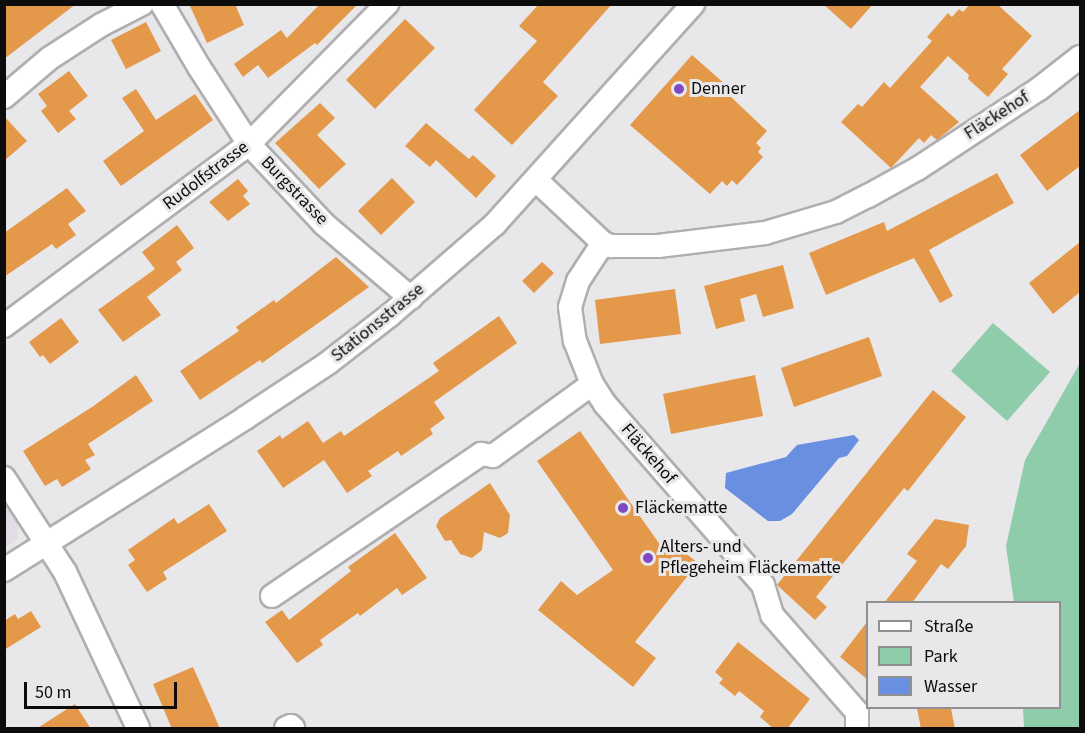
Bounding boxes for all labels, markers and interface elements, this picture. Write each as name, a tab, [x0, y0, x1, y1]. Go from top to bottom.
place label: Denner	[691, 78, 746, 100]
marker: Denner	[672, 82, 686, 96]
street label: Fläckehof	[960, 87, 1034, 145]
street label: Rudolfstrasse	[159, 137, 253, 215]
street label: Burgstrasse	[256, 152, 332, 230]
street label: Stationsstrasse	[327, 279, 429, 367]
street label: Fläckehof	[616, 419, 680, 489]
place label: Fläckematte	[635, 497, 728, 519]
marker: Fläckematte	[616, 501, 630, 515]
place label: Alters- und Pflegeheim Fläckematte	[660, 537, 841, 580]
marker: Alters- und Pflegeheim Fläckematte	[641, 551, 655, 565]
legend	[866, 601, 1061, 709]
text: Straße	[924, 614, 973, 639]
text: Park	[924, 644, 958, 669]
scale bar	[27, 670, 180, 708]
text: Wasser	[924, 674, 977, 699]
text: 50 m	[35, 680, 71, 705]

